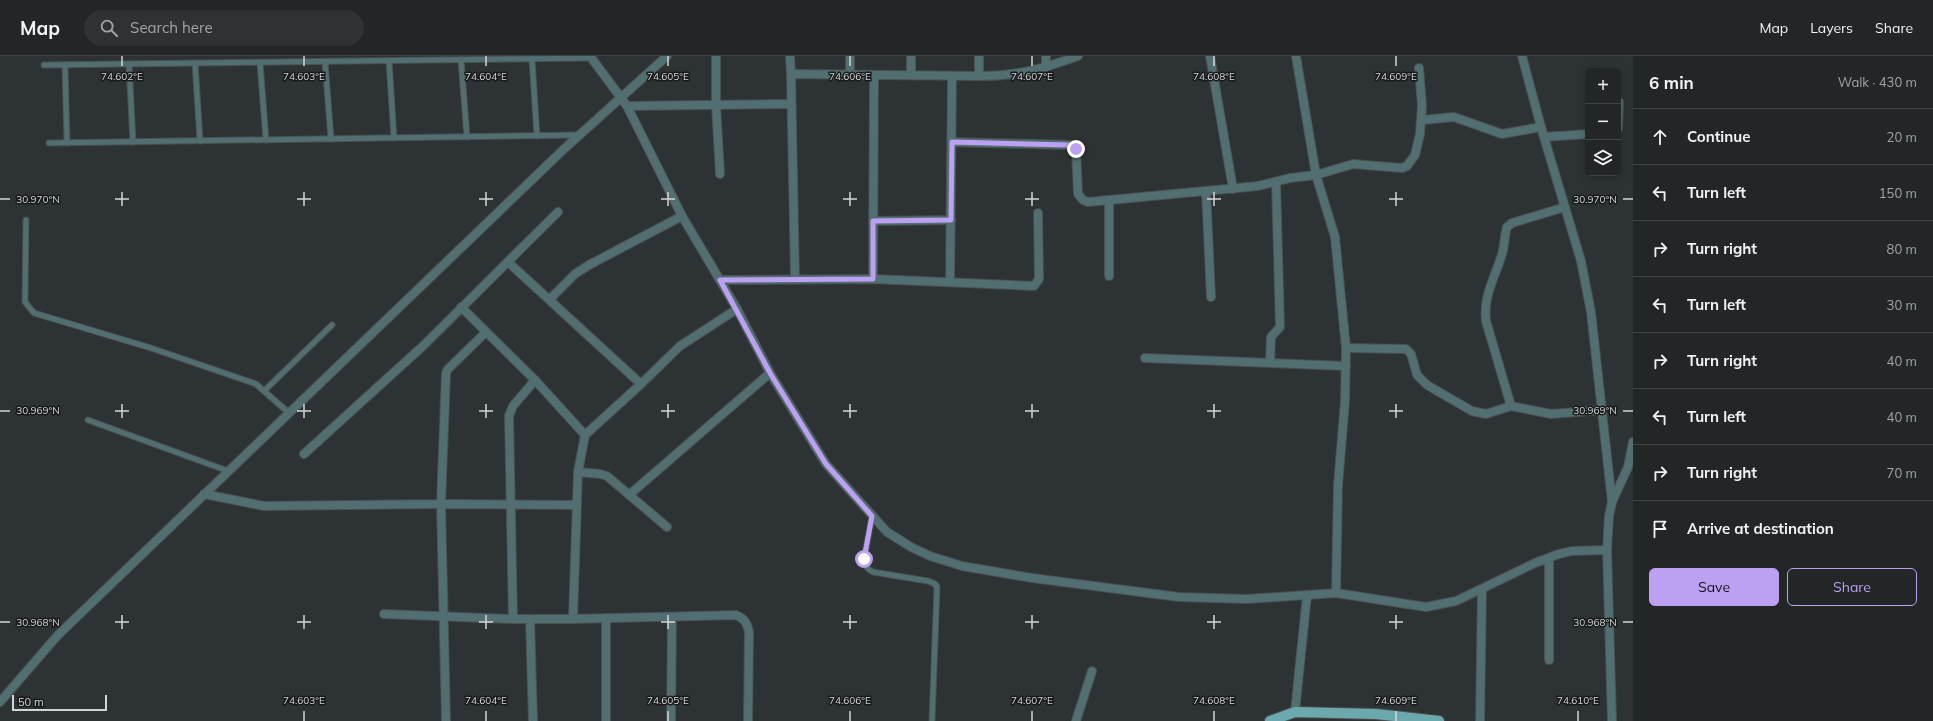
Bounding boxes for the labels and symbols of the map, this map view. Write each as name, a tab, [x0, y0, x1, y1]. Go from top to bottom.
text: 74.602°E	[101, 70, 143, 83]
text: 74.603°E	[283, 70, 325, 83]
text: 74.604°E	[465, 70, 507, 83]
text: 74.605°E	[647, 70, 689, 83]
text: 74.606°E	[829, 70, 871, 83]
text: 74.607°E	[1011, 70, 1053, 83]
text: 74.608°E	[1193, 70, 1235, 83]
text: 74.609°E	[1375, 70, 1417, 83]
route end	[1067, 140, 1085, 158]
text: 30.970°N	[16, 193, 60, 206]
text: 30.970°N	[1573, 193, 1617, 206]
text: 30.969°N	[16, 404, 60, 417]
text: 30.969°N	[1573, 404, 1617, 417]
route start	[855, 550, 873, 568]
text: 30.968°N	[16, 616, 60, 629]
text: 30.968°N	[1573, 616, 1617, 629]
scale bar	[12, 693, 107, 712]
text: 74.603°E	[283, 694, 325, 707]
text: 74.604°E	[465, 694, 507, 707]
text: 74.605°E	[647, 694, 689, 707]
text: 74.606°E	[829, 694, 871, 707]
text: 74.607°E	[1011, 694, 1053, 707]
text: 74.608°E	[1193, 694, 1235, 707]
text: 74.609°E	[1375, 694, 1417, 707]
text: 74.610°E	[1557, 694, 1599, 707]

